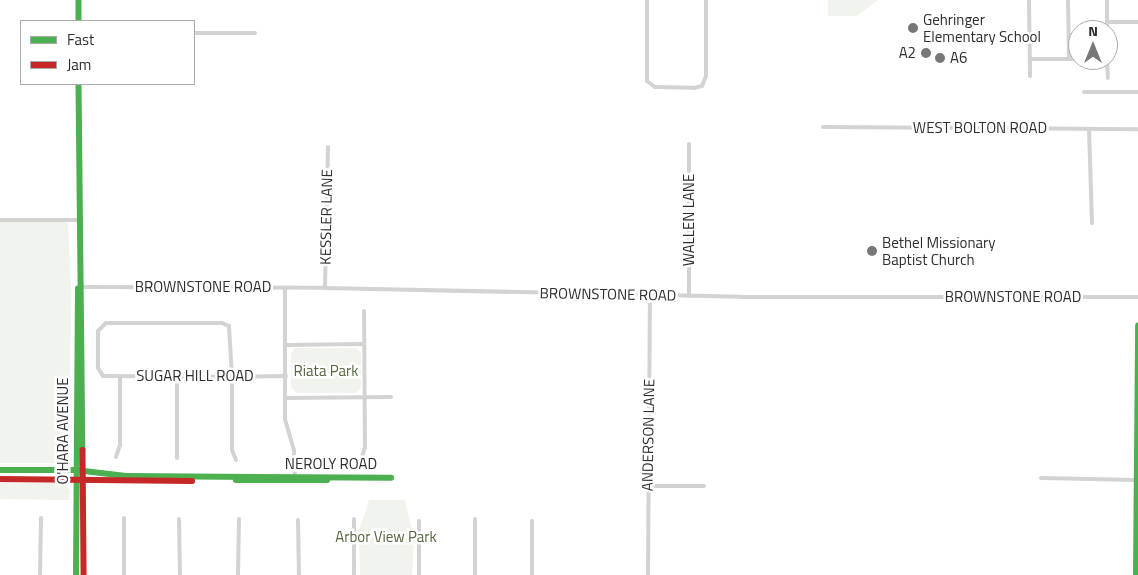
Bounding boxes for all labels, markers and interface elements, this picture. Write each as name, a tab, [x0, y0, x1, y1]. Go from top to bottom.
place label: Gehringer Elementary School	[923, 10, 1041, 45]
legend	[20, 20, 195, 85]
north arrow	[1068, 20, 1118, 70]
text: N	[1088, 20, 1098, 41]
marker: Gehringer Elementary School	[907, 22, 919, 34]
text: Fast	[67, 28, 94, 51]
place label: A2	[899, 44, 916, 62]
marker: A2	[920, 47, 932, 59]
place label: A6	[950, 49, 967, 67]
marker: A6	[934, 52, 946, 64]
text: Jam	[67, 53, 91, 76]
street label: WEST BOLTON ROAD	[913, 119, 1047, 137]
street label: KESSLER LANE	[316, 169, 336, 265]
street label: WALLEN LANE	[680, 174, 698, 266]
place label: Bethel Missionary Baptist Church	[882, 233, 995, 268]
marker: Bethel Missionary Baptist Church	[866, 245, 878, 257]
street label: BROWNSTONE ROAD	[135, 278, 271, 296]
street label: BROWNSTONE ROAD	[540, 284, 676, 304]
street label: BROWNSTONE ROAD	[945, 288, 1081, 306]
park label: Riata Park	[294, 362, 358, 380]
street label: SUGAR HILL ROAD	[136, 367, 254, 385]
street label: O'HARA AVENUE	[54, 377, 72, 485]
street label: ANDERSON LANE	[638, 379, 658, 491]
street label: NEROLY ROAD	[285, 455, 377, 473]
park label: Arbor View Park	[335, 528, 437, 546]

